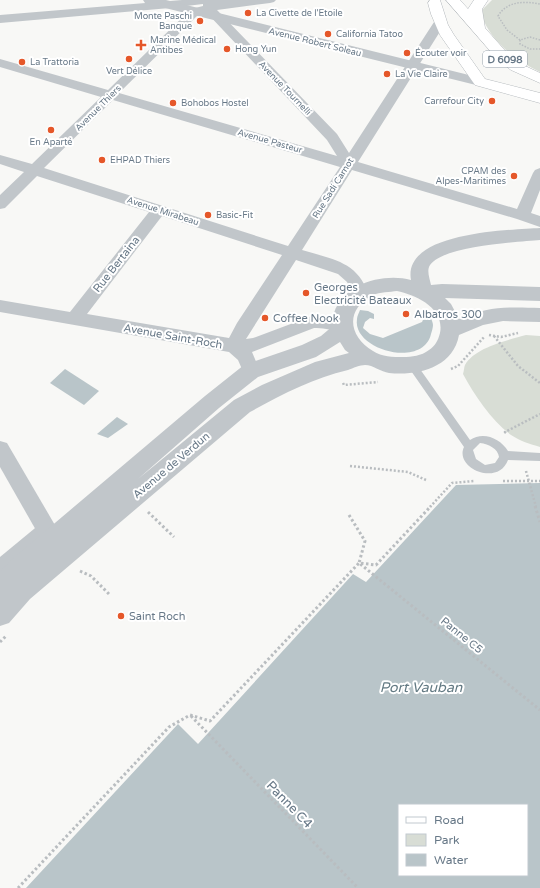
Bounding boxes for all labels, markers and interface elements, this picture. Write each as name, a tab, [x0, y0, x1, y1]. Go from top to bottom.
marker: La Civette de l'Etoile	[243, 8, 253, 18]
place label: La Civette de l'Etoile	[256, 8, 343, 19]
place label: Monte Paschi Banque	[134, 11, 192, 32]
marker: Monte Paschi Banque	[195, 16, 205, 26]
street label: Avenue Robert Soleau	[267, 26, 362, 59]
marker: California Tatoo	[323, 29, 333, 39]
place label: California Tatoo	[336, 29, 404, 40]
place label: Marine Médical Antibes	[150, 35, 216, 56]
marker: Marine Médical Antibes	[135, 39, 147, 51]
marker: Hong Yun	[222, 44, 232, 54]
place label: Hong Yun	[235, 44, 277, 55]
place label: Écouter voir	[415, 47, 467, 59]
marker: Écouter voir	[402, 48, 412, 58]
road number: D 6098	[483, 51, 527, 67]
marker: Vert Délice	[124, 54, 134, 64]
marker: La Trattoria	[17, 57, 27, 67]
place label: La Trattoria	[30, 57, 79, 68]
street label: Avenue Tournelli	[256, 59, 313, 118]
place label: Vert Délice	[106, 66, 152, 77]
marker: La Vie Claire	[382, 69, 392, 79]
place label: La Vie Claire	[395, 69, 448, 80]
street label: Avenue Thiers	[73, 83, 124, 134]
place label: Carrefour City	[424, 96, 484, 107]
marker: Carrefour City	[487, 96, 497, 106]
marker: Bohobos Hostel	[168, 98, 178, 108]
place label: Bohobos Hostel	[181, 98, 249, 109]
marker: En Aparté	[46, 125, 56, 135]
street label: Avenue Pasteur	[236, 127, 304, 156]
place label: En Aparté	[30, 137, 72, 148]
marker: EHPAD Thiers	[97, 155, 107, 165]
place label: EHPAD Thiers	[110, 155, 170, 166]
street label: Rue Sadi Carnot	[310, 155, 357, 221]
place label: CPAM des Alpes-Maritimes	[436, 166, 506, 187]
marker: CPAM des Alpes-Maritimes	[509, 171, 519, 181]
street label: Avenue Mirabeau	[125, 195, 200, 228]
marker: Basic-Fit	[203, 210, 213, 220]
place label: Basic-Fit	[216, 210, 254, 221]
street label: Rue Bertaina	[90, 234, 142, 295]
place label: Georges Electricité Bateaux	[314, 281, 412, 307]
marker: Georges Electricité Bateaux	[301, 288, 311, 298]
place label: Albatros 300	[414, 308, 482, 321]
marker: Albatros 300	[401, 309, 411, 319]
place label: Coffee Nook	[273, 312, 339, 325]
marker: Coffee Nook	[260, 313, 270, 323]
street label: Avenue Saint-Roch	[122, 321, 223, 352]
street label: Avenue de Verdun	[130, 430, 212, 501]
place label: Saint Roch	[129, 610, 185, 623]
marker: Saint Roch	[116, 611, 126, 621]
street label: Panne C5	[438, 615, 485, 656]
water label: Port Vauban	[380, 679, 463, 696]
street label: Panne C4	[263, 778, 316, 832]
legend	[398, 804, 528, 876]
text: Road	[434, 813, 464, 827]
text: Park	[434, 833, 460, 847]
text: Water	[434, 853, 469, 867]

